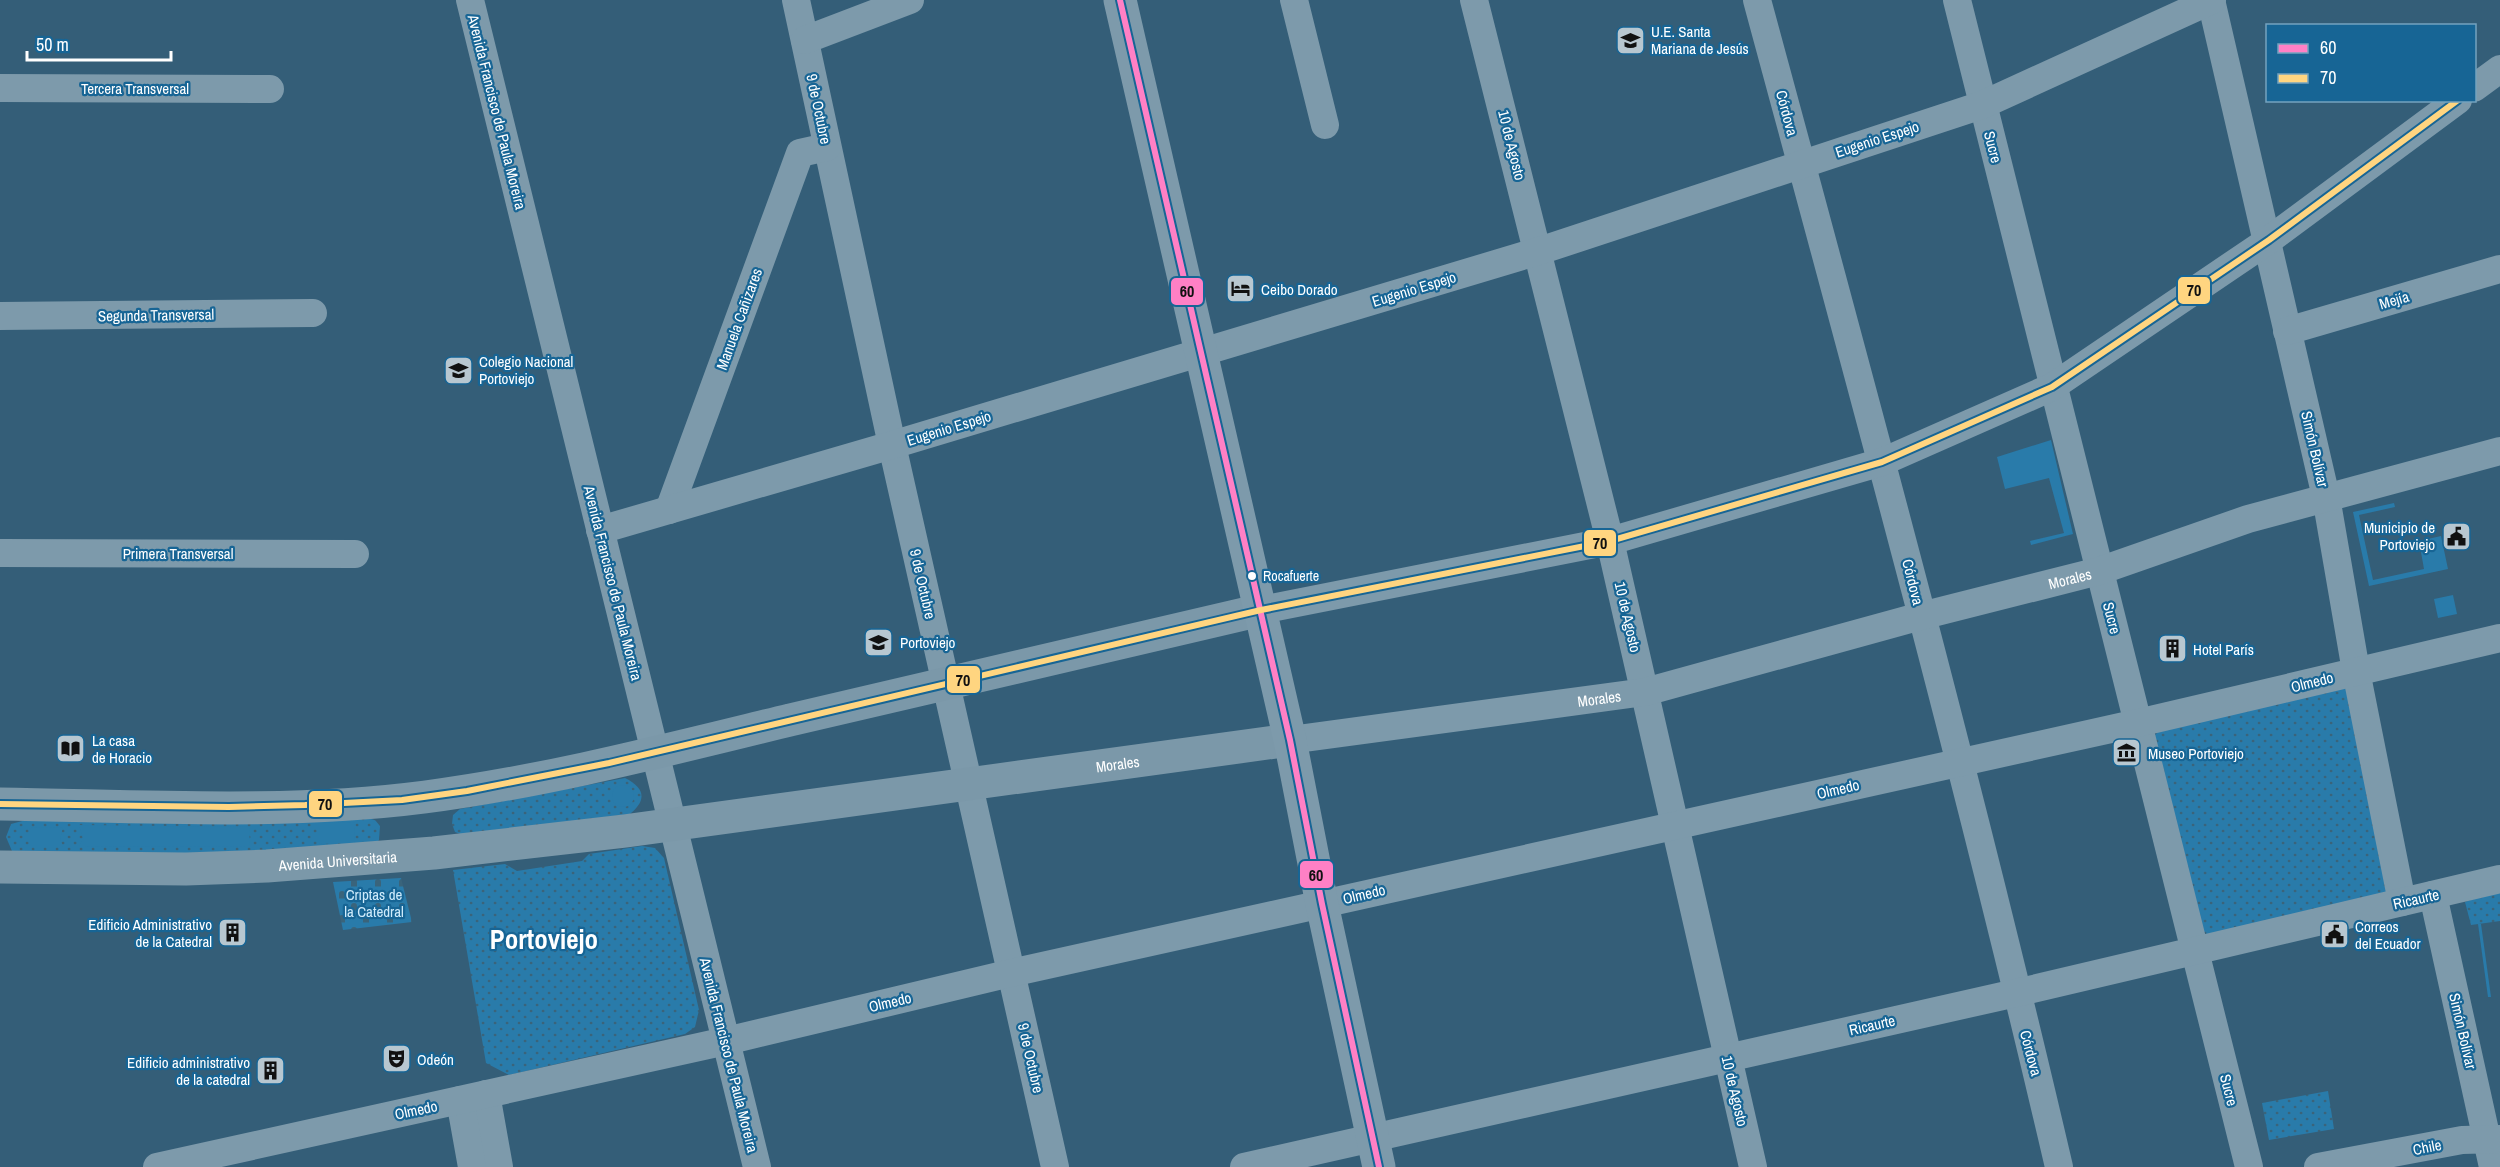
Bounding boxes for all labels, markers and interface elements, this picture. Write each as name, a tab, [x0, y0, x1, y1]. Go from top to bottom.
street label: Avenida Francisco de Paula Moreira	[462, 11, 531, 212]
place label: U.E. Santa Mariana de Jesús	[1651, 21, 1749, 59]
scale bar	[27, 24, 171, 62]
school or university icon: U.E. Santa Mariana de Jesús	[1614, 24, 1646, 56]
legend	[2266, 24, 2476, 102]
text: 50 m	[36, 32, 69, 57]
text: 60	[2320, 35, 2336, 60]
text: 70	[2320, 65, 2336, 90]
street label: 9 de Octubre	[801, 72, 837, 146]
street label: Tercera Transversal	[81, 78, 189, 99]
street label: Córdova	[1771, 88, 1803, 138]
street label: 10 de Agosto	[1493, 108, 1531, 183]
street label: Eugenio Espejo	[1832, 116, 1922, 162]
street label: Sucre	[1979, 129, 2007, 165]
street label: Manuela Cañizares	[711, 265, 767, 373]
street label: Eugenio Espejo	[1369, 266, 1459, 312]
hotel icon: Ceibo Dorado	[1224, 273, 1256, 305]
line badge: 70	[2177, 276, 2211, 305]
line badge: 60	[1170, 277, 1204, 306]
place label: Ceibo Dorado	[1261, 279, 1338, 300]
text: 70	[2187, 279, 2201, 301]
text: 60	[1180, 280, 1194, 302]
street label: Mejía	[2377, 286, 2412, 314]
street label: Segunda Transversal	[98, 303, 214, 327]
place label: Colegio Nacional Portoviejo	[479, 351, 573, 389]
school or university icon: Colegio Nacional Portoviejo	[442, 354, 474, 386]
street label: Eugenio Espejo	[904, 405, 994, 451]
street label: Simón Bolívar	[2296, 409, 2334, 489]
street label: Avenida Francisco de Paula Moreira	[578, 482, 647, 683]
place label: Municipio de Portoviejo	[2364, 517, 2435, 555]
public building icon: Municipio de Portoviejo	[2440, 520, 2472, 552]
line badge: 70	[1583, 529, 1617, 557]
text: 70	[1593, 532, 1607, 554]
street label: Primera Transversal	[123, 543, 233, 564]
street label: 9 de Octubre	[905, 547, 941, 621]
street label: Córdova	[1897, 557, 1929, 607]
street label: Morales	[2046, 563, 2094, 594]
place label: Rocafuerte	[1263, 567, 1319, 585]
marker: Rocafuerte	[1246, 570, 1258, 582]
street label: 10 de Agosto	[1610, 580, 1646, 655]
street label: Sucre	[2098, 600, 2126, 636]
school or university icon: Portoviejo	[863, 626, 895, 658]
place label: Portoviejo	[900, 632, 956, 653]
building icon: Hotel París	[2156, 633, 2188, 665]
place label: Hotel París	[2193, 639, 2254, 660]
line badge: 70	[946, 665, 981, 694]
street label: Olmedo	[2289, 667, 2336, 697]
text: 70	[956, 669, 970, 691]
street label: Morales	[1576, 685, 1622, 712]
place label: La casa de Horacio	[92, 730, 152, 768]
library icon: La casa de Horacio	[55, 733, 87, 765]
museum icon: Museo Portoviejo	[2111, 737, 2143, 769]
place label: Museo Portoviejo	[2148, 743, 2244, 764]
street label: Morales	[1094, 750, 1141, 777]
street label: Olmedo	[1815, 774, 1861, 804]
line badge: 70	[308, 790, 343, 818]
text: 70	[318, 793, 332, 815]
street label: Avenida Universitaria	[277, 845, 398, 876]
line badge: 60	[1299, 860, 1334, 889]
text: 60	[1309, 864, 1323, 886]
street label: Olmedo	[1341, 879, 1387, 909]
park label: Criptas de la Catedral	[344, 884, 404, 922]
street label: Ricaurte	[2391, 884, 2441, 914]
place label: Edificio Administrativo de la Catedral	[88, 914, 212, 952]
place label: Correos del Ecuador	[2355, 916, 2421, 954]
building icon: Edificio Administrativo de la Catedral	[217, 917, 249, 949]
public building icon: Correos del Ecuador	[2318, 919, 2350, 951]
district label: Portoviejo	[490, 921, 598, 957]
street label: Avenida Francisco de Paula Moreira	[694, 954, 763, 1155]
street label: Olmedo	[867, 987, 913, 1017]
street label: Simón Bolívar	[2444, 991, 2482, 1071]
street label: Ricaurte	[1847, 1010, 1897, 1040]
street label: 9 de Octubre	[1013, 1021, 1049, 1095]
street label: Córdova	[2015, 1028, 2047, 1078]
theatre icon: Odeón	[380, 1043, 412, 1075]
place label: Odeón	[417, 1049, 454, 1070]
place label: Edificio administrativo de la catedral	[127, 1052, 250, 1090]
street label: 10 de Agosto	[1717, 1054, 1753, 1129]
building icon: Edificio administrativo de la catedral	[255, 1055, 287, 1087]
street label: Sucre	[2215, 1072, 2243, 1108]
street label: Olmedo	[393, 1095, 439, 1125]
street label: Chile	[2411, 1134, 2443, 1160]

